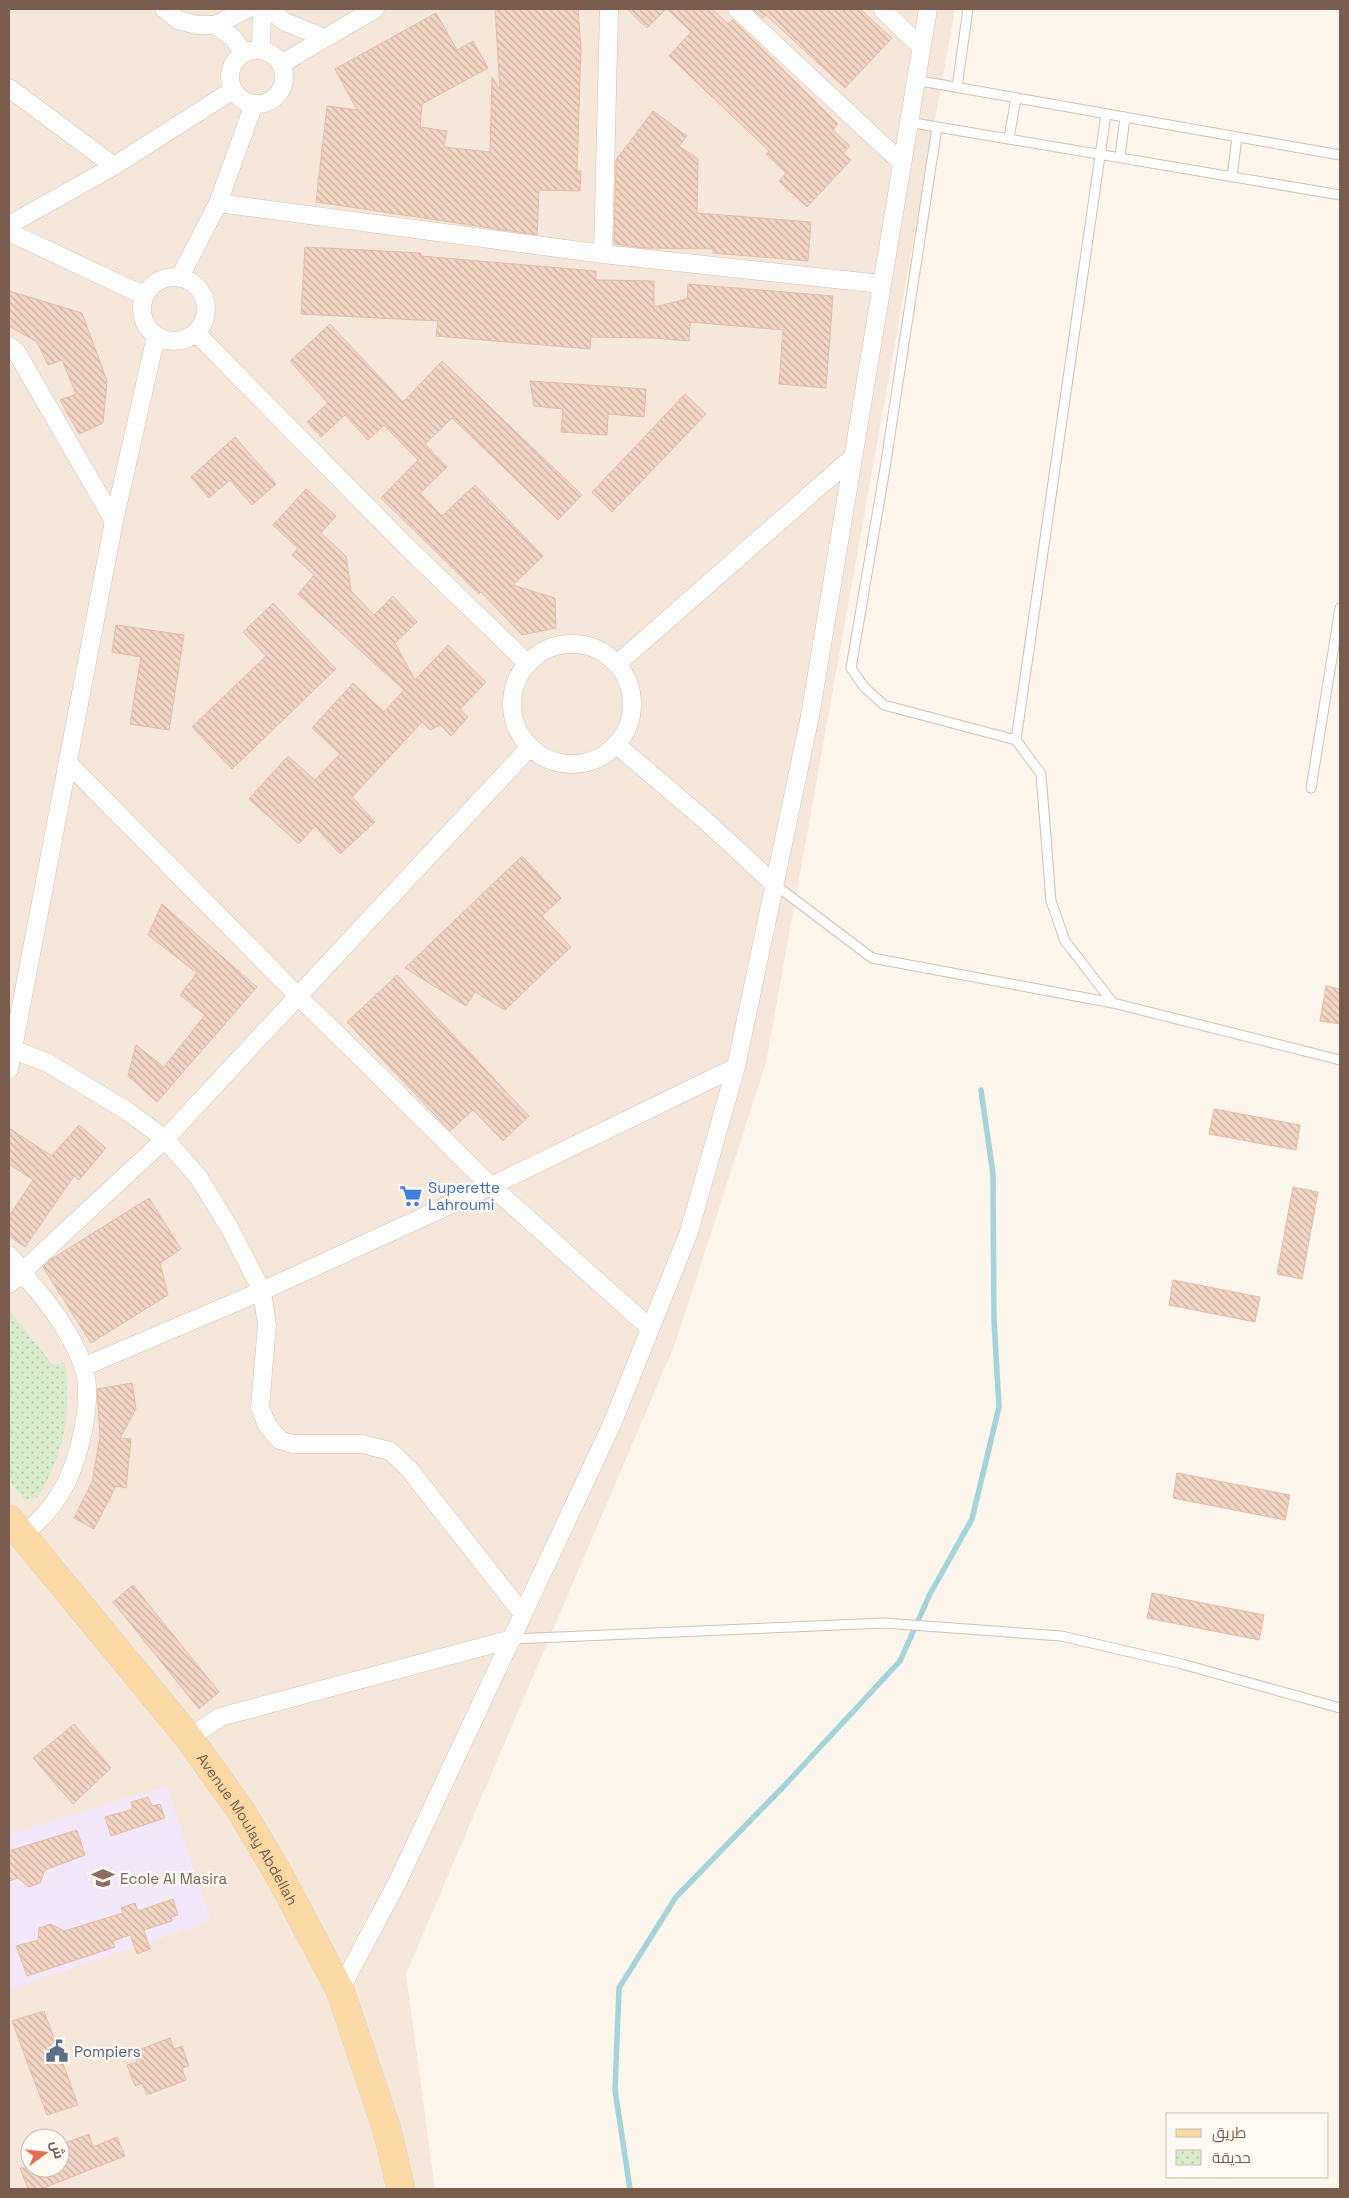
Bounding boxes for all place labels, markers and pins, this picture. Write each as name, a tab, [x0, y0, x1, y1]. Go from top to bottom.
place label: Superette Lahroumi	[428, 1178, 500, 1214]
supermarket icon: Superette Lahroumi	[398, 1183, 424, 1209]
school or university icon: Ecole Al Masira	[90, 1865, 116, 1891]
place label: Ecole Al Masira	[120, 1869, 227, 1888]
public building icon: Pompiers	[44, 2038, 70, 2064]
place label: Pompiers	[74, 2042, 141, 2061]

